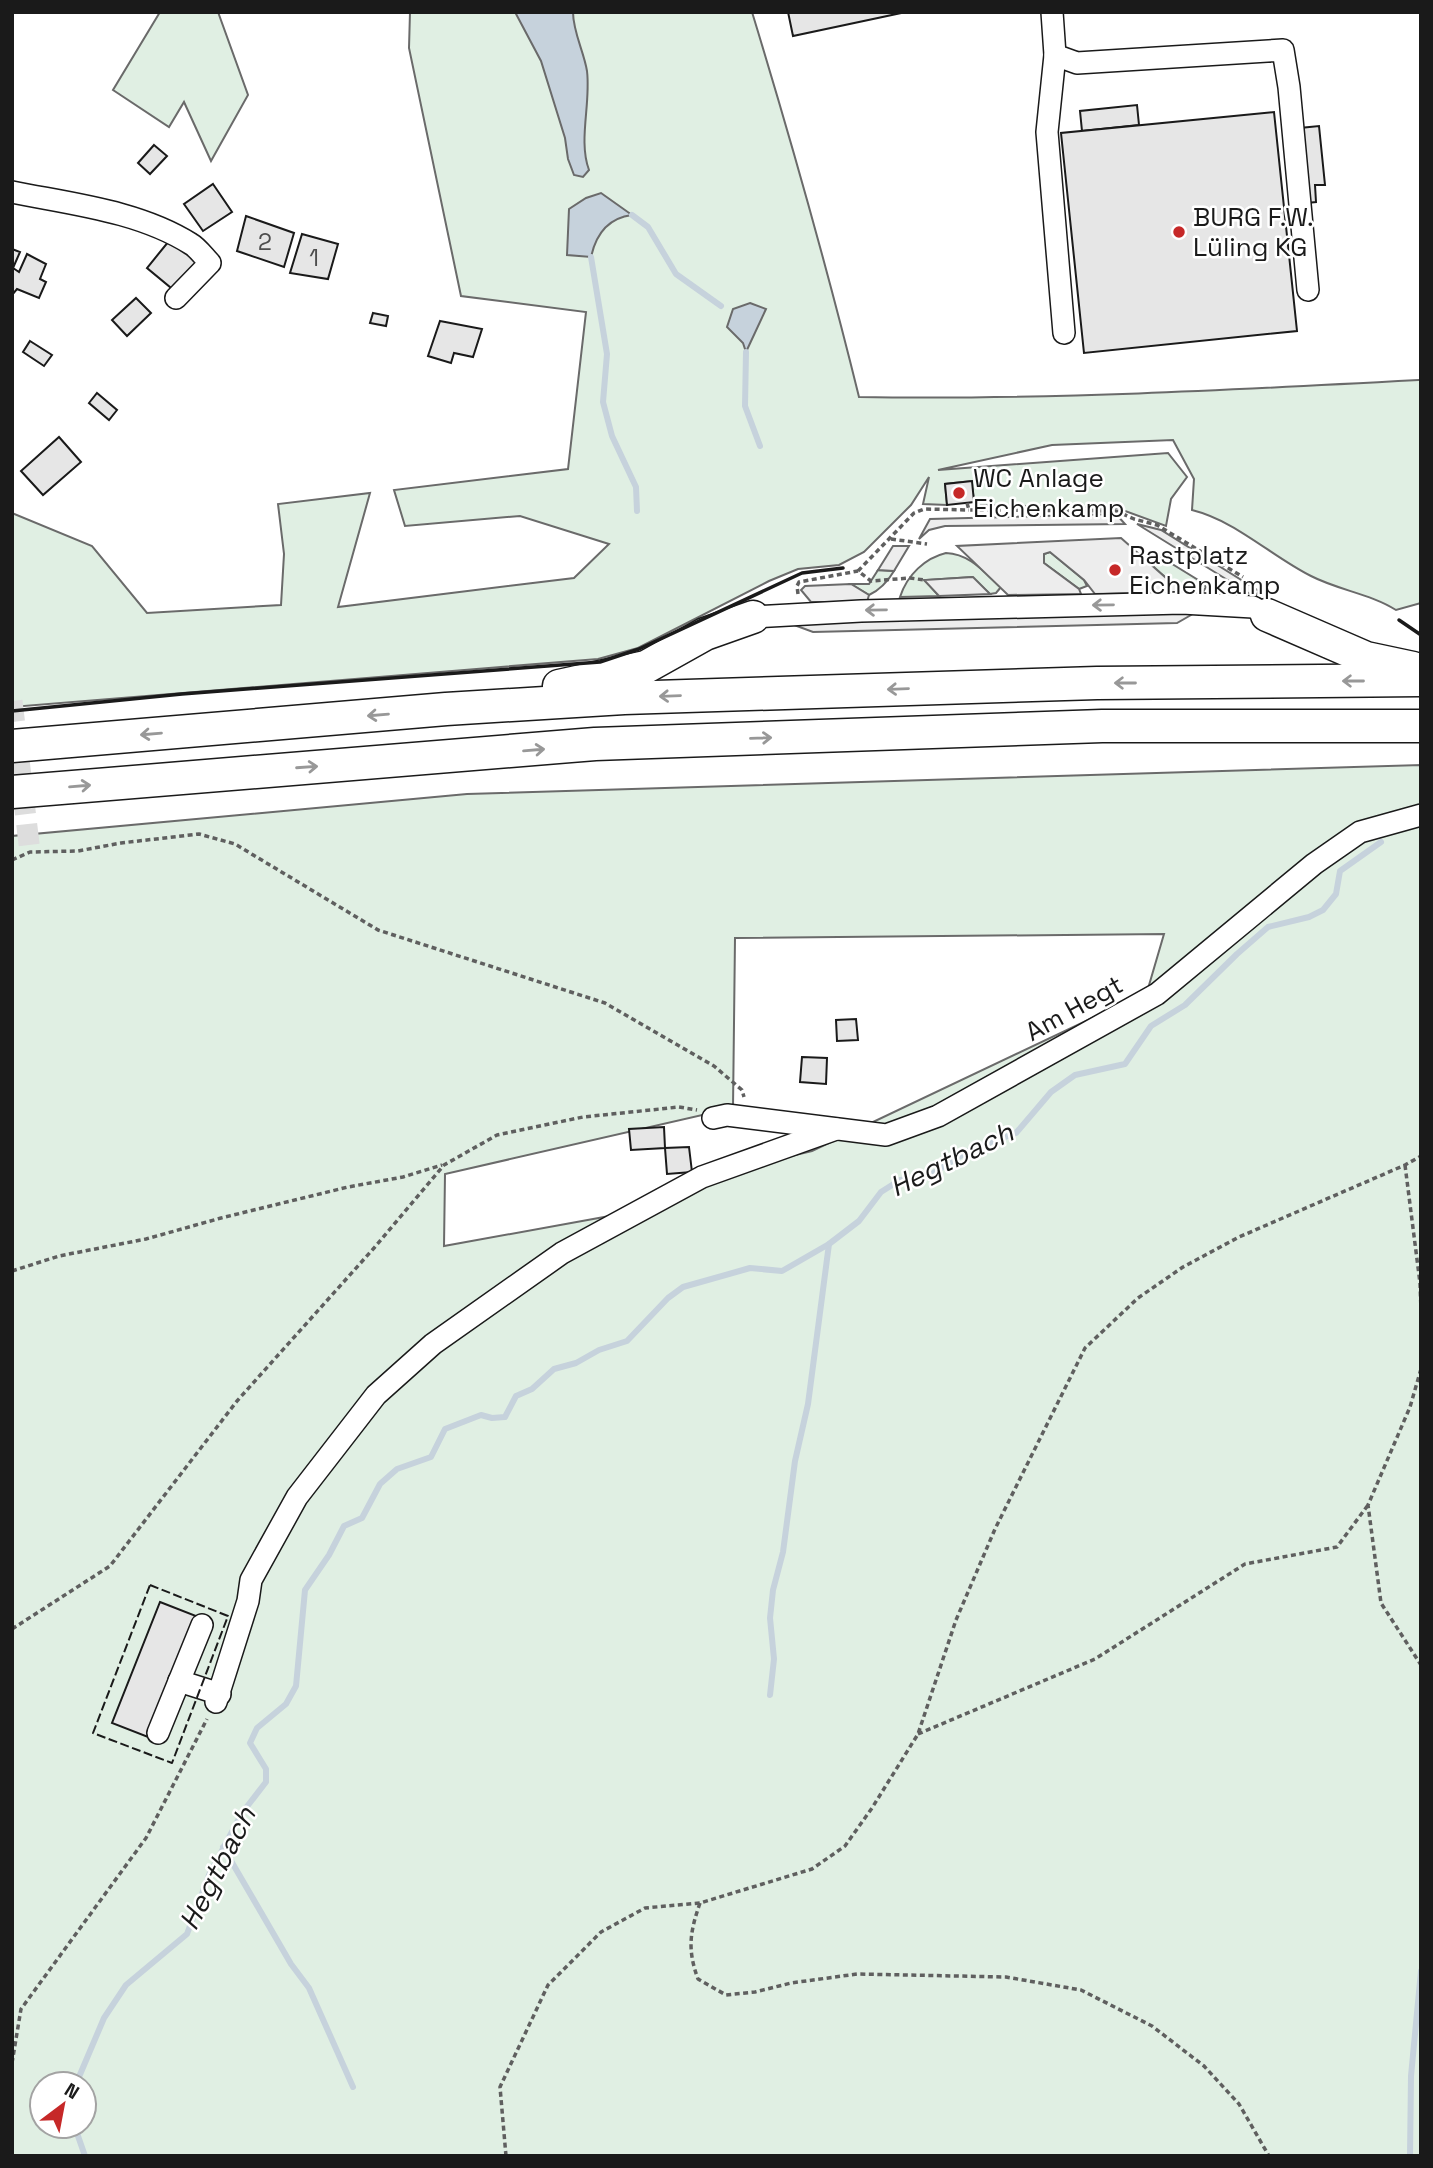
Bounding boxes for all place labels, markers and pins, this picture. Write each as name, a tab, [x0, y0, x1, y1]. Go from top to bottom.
place label: BURG F.W. Lüling KG	[1193, 200, 1313, 264]
marker: BURG F.W. Lüling KG	[1171, 224, 1187, 240]
place label: WC Anlage Eichenkamp	[973, 461, 1125, 525]
marker: WC Anlage Eichenkamp	[951, 485, 967, 501]
place label: Rastplatz Eichenkamp	[1129, 538, 1281, 602]
marker: Rastplatz Eichenkamp	[1107, 562, 1123, 578]

